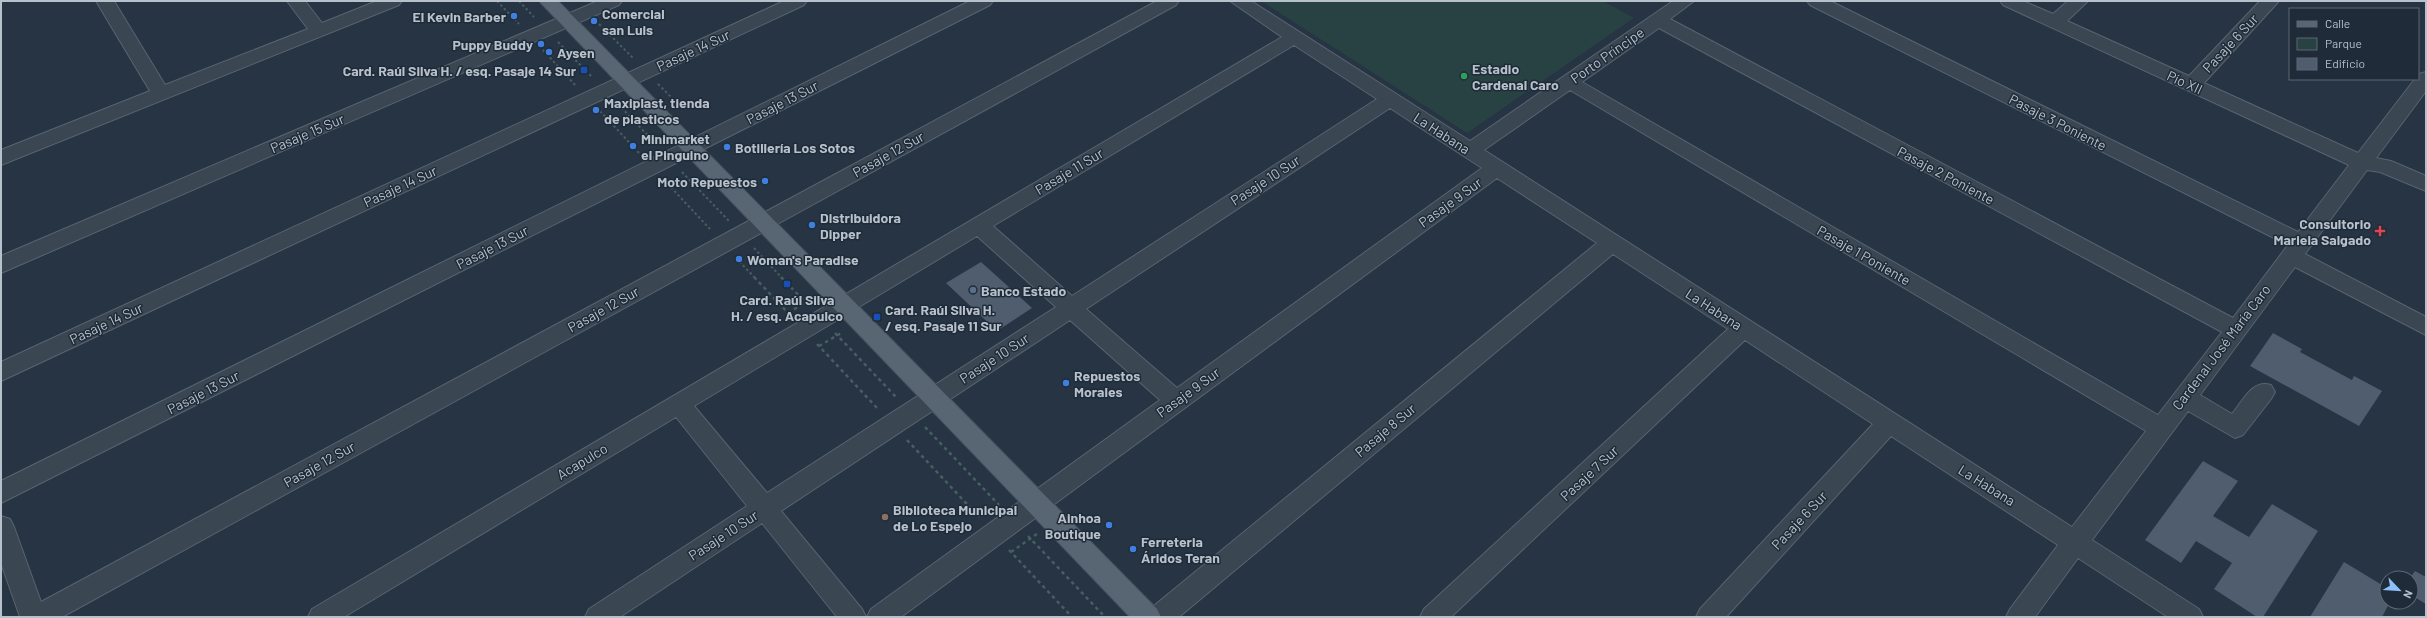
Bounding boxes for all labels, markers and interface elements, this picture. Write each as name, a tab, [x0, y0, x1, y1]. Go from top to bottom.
place label: Comercial san Luis	[602, 5, 665, 38]
place label: El Kevin Barber	[413, 8, 507, 25]
legend	[2289, 8, 2419, 80]
street label: Pasaje 6 Sur	[2199, 10, 2261, 76]
marker: El Kevin Barber	[509, 11, 519, 21]
marker: Comercial san Luis	[589, 16, 599, 26]
text: Calle	[2325, 16, 2350, 30]
street label: Porto Príncipe	[1567, 23, 1647, 87]
street label: Pasaje 14 Sur	[654, 26, 732, 74]
place label: Puppy Buddy	[452, 36, 533, 53]
text: Parque	[2325, 36, 2362, 50]
marker: Puppy Buddy	[536, 39, 546, 49]
place label: Aysen	[557, 44, 595, 61]
marker: Aysen	[544, 47, 554, 57]
text: Edificio	[2325, 56, 2365, 70]
place label: Estadio Cardenal Caro	[1472, 60, 1559, 93]
place label: Card. Raúl Silva H. / esq. Pasaje 14 Sur	[343, 62, 577, 79]
marker: Card. Raúl Silva H. / esq. Pasaje 14 Sur	[579, 65, 589, 75]
street label: Pío XII	[2165, 66, 2205, 98]
marker: Estadio Cardenal Caro	[1459, 71, 1469, 81]
street label: Pasaje 13 Sur	[743, 77, 821, 127]
street label: Pasaje 3 Poniente	[2006, 90, 2110, 154]
place label: Maxiplast, tienda de plasticos	[604, 94, 710, 127]
marker: Maxiplast, tienda de plasticos	[591, 105, 601, 115]
street label: La Habana	[1411, 109, 1473, 157]
street label: Pasaje 15 Sur	[267, 110, 347, 156]
street label: Pasaje 12 Sur	[849, 127, 927, 181]
place label: Minimarket el Pinguino	[641, 130, 710, 163]
place label: Botillería Los Sotos	[735, 139, 855, 156]
marker: Minimarket el Pinguino	[628, 141, 638, 151]
marker: Botillería Los Sotos	[722, 142, 732, 152]
street label: Pasaje 2 Poniente	[1895, 142, 1997, 208]
street label: Pasaje 11 Sur	[1032, 144, 1106, 198]
street label: Pasaje 10 Sur	[1227, 151, 1303, 209]
street label: Pasaje 14 Sur	[361, 162, 439, 210]
place label: Moto Repuestos	[657, 173, 757, 190]
street label: Pasaje 9 Sur	[1415, 173, 1485, 231]
marker: Moto Repuestos	[760, 176, 770, 186]
place label: Distribuidora Dipper	[820, 209, 901, 242]
place label: Consultorio Mariela Salgado	[2273, 215, 2371, 248]
marker: Distribuidora Dipper	[807, 220, 817, 230]
street label: Pasaje 1 Poniente	[1814, 221, 1914, 289]
street label: Pasaje 13 Sur	[453, 222, 531, 272]
marker: Consultorio Mariela Salgado	[2374, 225, 2386, 237]
place label: Woman's Paradise	[747, 251, 859, 268]
marker: Woman's Paradise	[734, 254, 744, 264]
marker: Card. Raúl Silva H. / esq. Acapulco	[782, 279, 792, 289]
street label: Cardenal José María Caro	[2168, 281, 2274, 413]
street label: Pasaje 12 Sur	[564, 282, 642, 336]
place label: Banco Estado	[981, 282, 1067, 299]
marker: Banco Estado	[968, 285, 978, 295]
street label: La Habana	[1683, 285, 1745, 333]
place label: Card. Raúl Silva H. / esq. Acapulco	[731, 291, 843, 324]
street label: Pasaje 14 Sur	[67, 299, 145, 347]
place label: Card. Raúl Silva H. / esq. Pasaje 11 Sur	[885, 301, 1002, 334]
marker: Card. Raúl Silva H. / esq. Pasaje 11 Sur	[872, 312, 882, 322]
street label: Pasaje 10 Sur	[956, 329, 1032, 387]
street label: Pasaje 9 Sur	[1153, 363, 1223, 421]
street label: Pasaje 13 Sur	[164, 367, 242, 417]
place label: Repuestos Morales	[1074, 367, 1140, 400]
marker: Repuestos Morales	[1061, 378, 1071, 388]
street label: Pasaje 8 Sur	[1351, 400, 1419, 460]
street label: Pasaje 12 Sur	[280, 437, 358, 491]
street label: Acapulco	[554, 439, 610, 483]
street label: Pasaje 7 Sur	[1556, 442, 1622, 504]
street label: La Habana	[1955, 461, 2019, 509]
street label: Pasaje 6 Sur	[1768, 487, 1830, 553]
place label: Biblioteca Municipal de Lo Espejo	[893, 501, 1017, 534]
street label: Pasaje 10 Sur	[685, 506, 761, 564]
place label: Ainhoa Boutique	[1045, 509, 1101, 542]
marker: Biblioteca Municipal de Lo Espejo	[880, 512, 890, 522]
marker: Ainhoa Boutique	[1104, 520, 1114, 530]
place label: Ferreteria Áridos Teran	[1141, 533, 1220, 566]
marker: Ferreteria Áridos Teran	[1128, 544, 1138, 554]
north arrow	[2379, 570, 2419, 610]
text: N	[2401, 588, 2416, 601]

